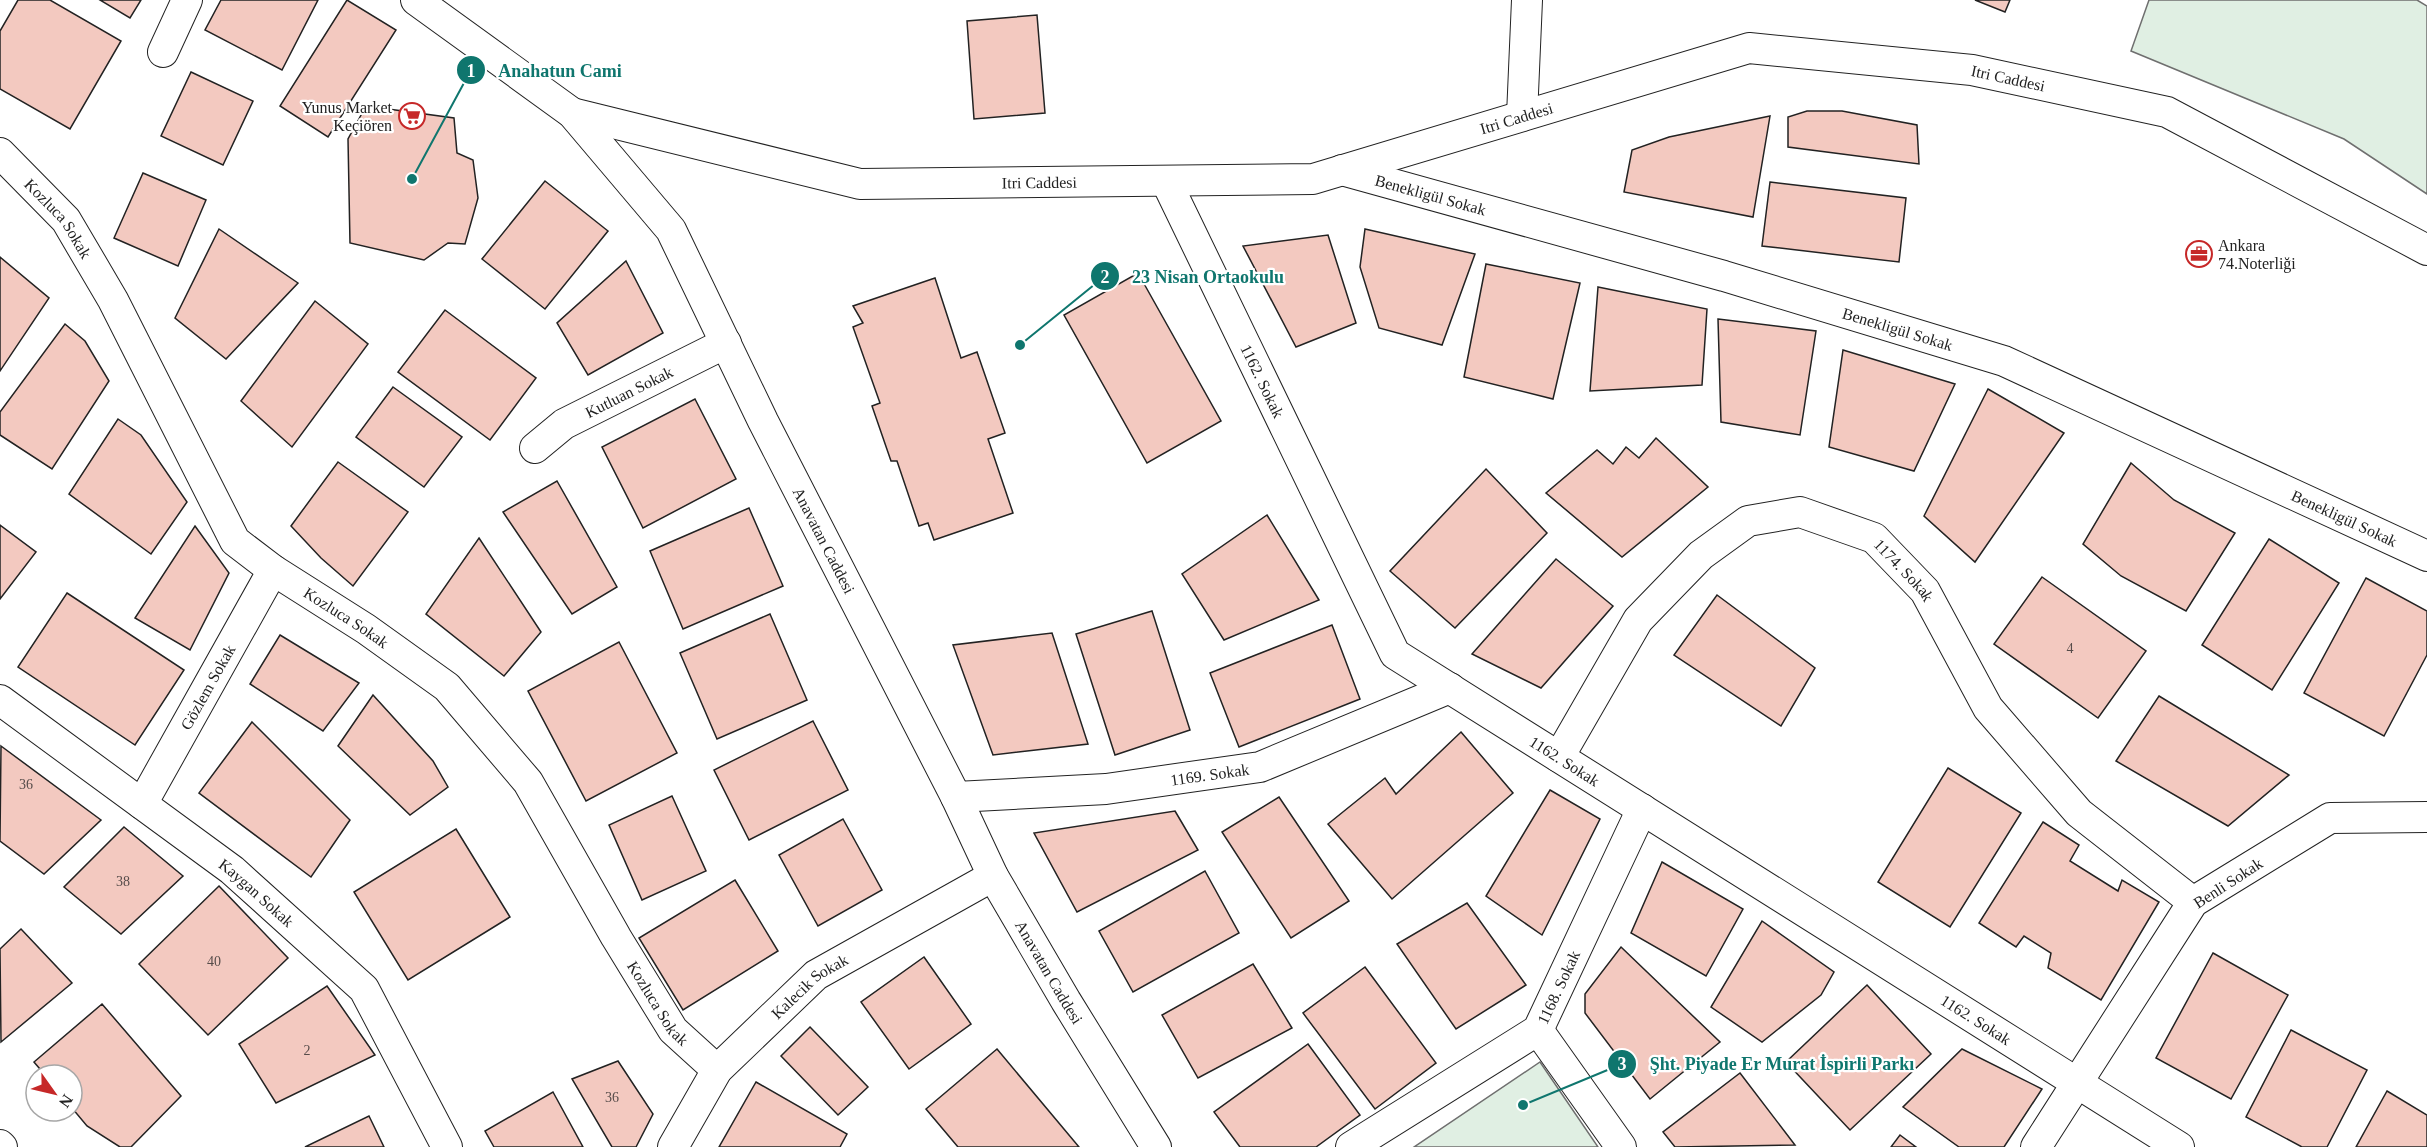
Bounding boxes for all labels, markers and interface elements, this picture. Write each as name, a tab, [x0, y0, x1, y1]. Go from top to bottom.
callout: Anahatun Cami	[456, 52, 634, 88]
text: 1	[467, 61, 476, 81]
text: Anahatun Cami	[498, 61, 622, 81]
street label: Itri Caddesi	[1970, 62, 2047, 94]
place label: Yunus Market Keçiören	[302, 99, 393, 135]
street label: Itri Caddesi	[1478, 99, 1555, 137]
supermarket icon: Yunus Market Keçiören	[397, 101, 427, 131]
street label: Benekligül Sokak	[1373, 171, 1488, 218]
street label: Itri Caddesi	[1002, 173, 1078, 191]
street label: Kozluca Sokak	[22, 175, 95, 261]
place label: Ankara 74.Noterliği	[2218, 237, 2296, 273]
office icon: Ankara 74.Noterliği	[2184, 239, 2214, 269]
callout: 23 Nisan Ortaokulu	[1090, 258, 1296, 294]
text: 2	[1101, 267, 1110, 287]
text: 23 Nisan Ortaokulu	[1132, 267, 1284, 287]
street label: Benekligül Sokak	[1841, 304, 1955, 353]
street label: 1162. Sokak	[1238, 341, 1288, 420]
street label: Kutluan Sokak	[582, 363, 675, 421]
street label: Anavatan Caddesi	[790, 484, 859, 597]
street label: Benekligül Sokak	[2289, 486, 2400, 550]
street label: 1174. Sokak	[1871, 535, 1937, 604]
street label: Kozluca Sokak	[301, 583, 392, 651]
house number: 4	[2067, 641, 2074, 656]
street label: Gözlem Sokak	[177, 642, 238, 733]
street label: 1162. Sokak	[1527, 732, 1603, 789]
street label: 1169. Sokak	[1169, 760, 1250, 788]
house number: 36	[19, 777, 33, 792]
street label: Benli Sokak	[2190, 854, 2266, 912]
street label: Kaygan Sokak	[216, 855, 297, 930]
house number: 38	[116, 874, 130, 889]
street label: Anavatan Caddesi	[1012, 917, 1087, 1027]
street label: 1168. Sokak	[1534, 948, 1583, 1027]
street label: Kalecik Sokak	[768, 950, 851, 1022]
house number: 40	[207, 954, 221, 969]
street label: Kozluca Sokak	[624, 958, 692, 1048]
street label: 1162. Sokak	[1938, 991, 2014, 1048]
house number: 2	[304, 1043, 311, 1058]
callout: Şht. Piyade Er Murat İspirli Parkı	[1607, 1046, 1926, 1082]
text: 3	[1618, 1054, 1627, 1074]
text: Şht. Piyade Er Murat İspirli Parkı	[1650, 1054, 1914, 1074]
north arrow	[24, 1063, 84, 1123]
house number: 36	[605, 1090, 619, 1105]
text: N	[55, 1092, 76, 1111]

